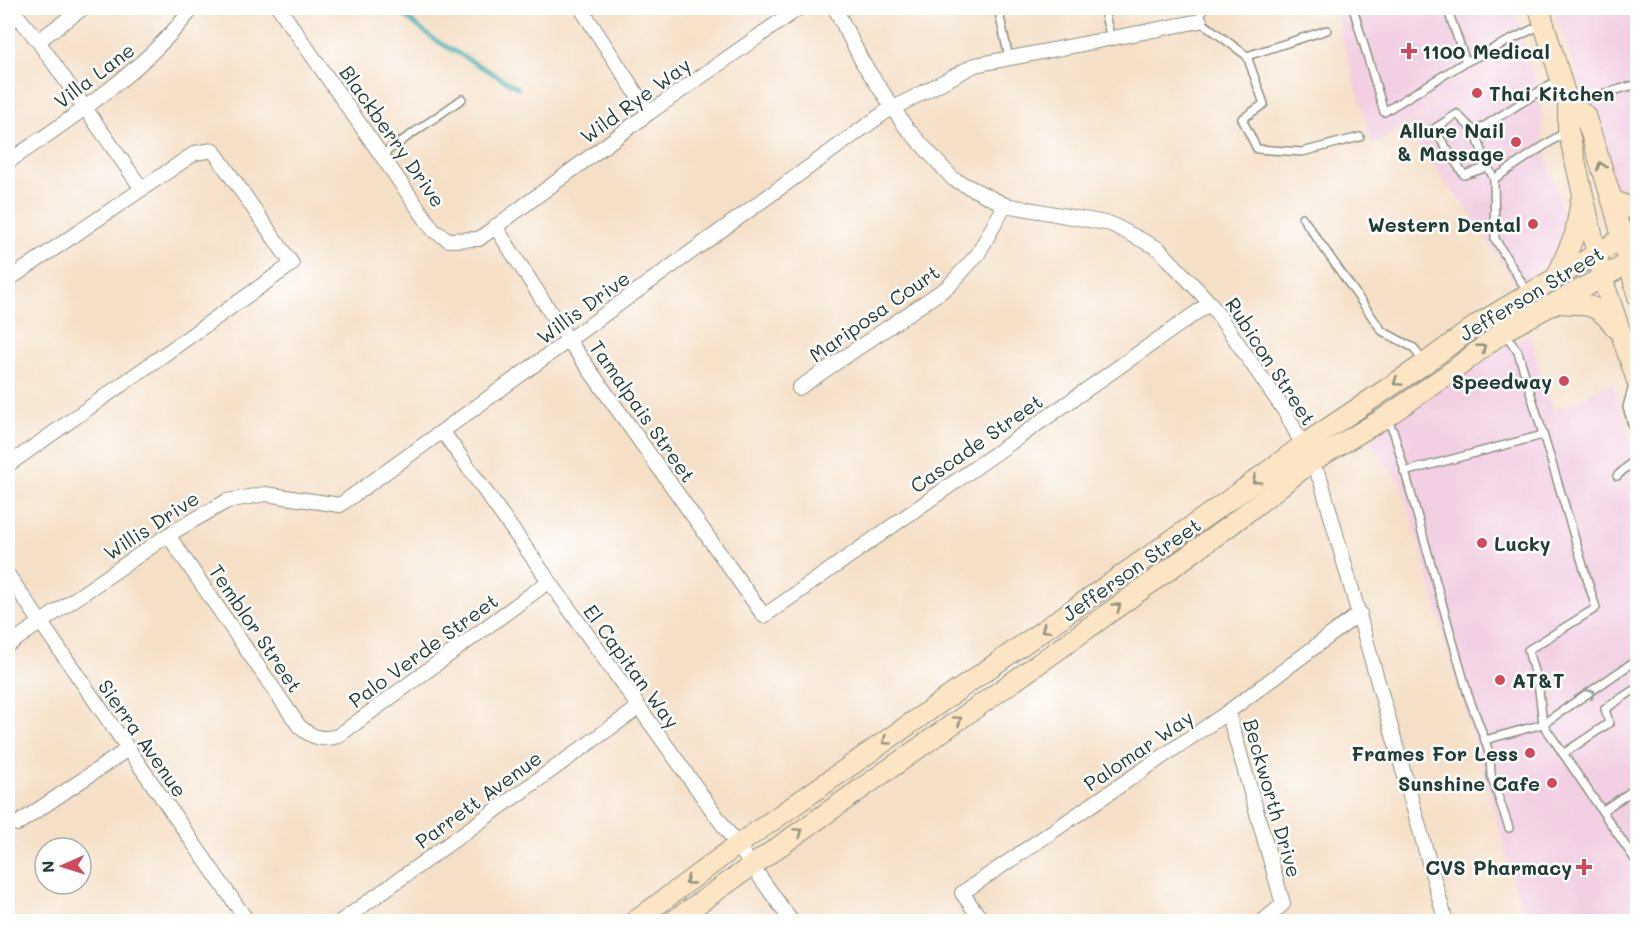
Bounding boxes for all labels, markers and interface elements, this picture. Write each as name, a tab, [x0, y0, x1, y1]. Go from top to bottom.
street label: Villa Lane	[49, 36, 139, 114]
place label: 1100 Medical	[1422, 38, 1550, 64]
marker: 1100 Medical	[1400, 42, 1418, 60]
street label: Wild Rye Way	[575, 51, 695, 149]
street label: Blackberry Drive	[334, 60, 452, 212]
place label: Thai Kitchen	[1489, 80, 1614, 106]
marker: Thai Kitchen	[1470, 86, 1484, 100]
place label: Allure Nail & Massage	[1397, 117, 1504, 166]
marker: Allure Nail & Massage	[1509, 135, 1523, 149]
one-way arrow	[1596, 161, 1608, 172]
place label: Western Dental	[1368, 211, 1521, 237]
marker: Western Dental	[1526, 217, 1540, 231]
street label: Jefferson Street	[1454, 240, 1608, 346]
street label: Mariposa Court	[804, 258, 944, 368]
street label: Willis Drive	[531, 264, 635, 350]
street label: Rubicon Street	[1220, 292, 1322, 430]
street label: Tamalpais Street	[584, 335, 702, 487]
one-way arrow	[1475, 344, 1486, 355]
place label: Speedway	[1452, 368, 1552, 394]
marker: Speedway	[1557, 374, 1571, 388]
one-way arrow	[1392, 375, 1403, 386]
street label: Cascade Street	[905, 388, 1047, 498]
one-way arrow	[1252, 473, 1263, 484]
street label: Willis Drive	[98, 484, 204, 566]
street label: Jefferson Street	[1056, 511, 1206, 627]
place label: Lucky	[1494, 530, 1551, 556]
marker: Lucky	[1475, 536, 1489, 550]
street label: Temblor Street	[204, 559, 308, 697]
street label: Palo Verde Street	[343, 587, 503, 713]
street label: El Capitan Way	[578, 599, 686, 733]
one-way arrow	[1111, 603, 1122, 614]
one-way arrow	[1041, 622, 1052, 633]
place label: AT&T	[1512, 667, 1565, 693]
marker: AT&T	[1493, 673, 1507, 687]
street label: Sierra Avenue	[93, 674, 193, 802]
one-way arrow	[1584, 689, 1595, 700]
street label: Palomar Way	[1078, 704, 1198, 796]
one-way arrow	[952, 716, 963, 727]
street label: Beckworth Drive	[1238, 716, 1308, 880]
one-way arrow	[881, 734, 892, 745]
place label: Frames For Less	[1351, 740, 1518, 766]
street label: Parrett Avenue	[410, 744, 546, 854]
marker: Frames For Less	[1523, 746, 1537, 760]
place label: Sunshine Cafe	[1398, 770, 1540, 796]
marker: Sunshine Cafe	[1545, 776, 1559, 790]
one-way arrow	[792, 828, 803, 839]
north arrow	[33, 836, 93, 896]
place label: CVS Pharmacy	[1425, 854, 1572, 880]
text: N	[37, 860, 58, 873]
marker: CVS Pharmacy	[1577, 860, 1591, 874]
one-way arrow	[685, 873, 696, 884]

